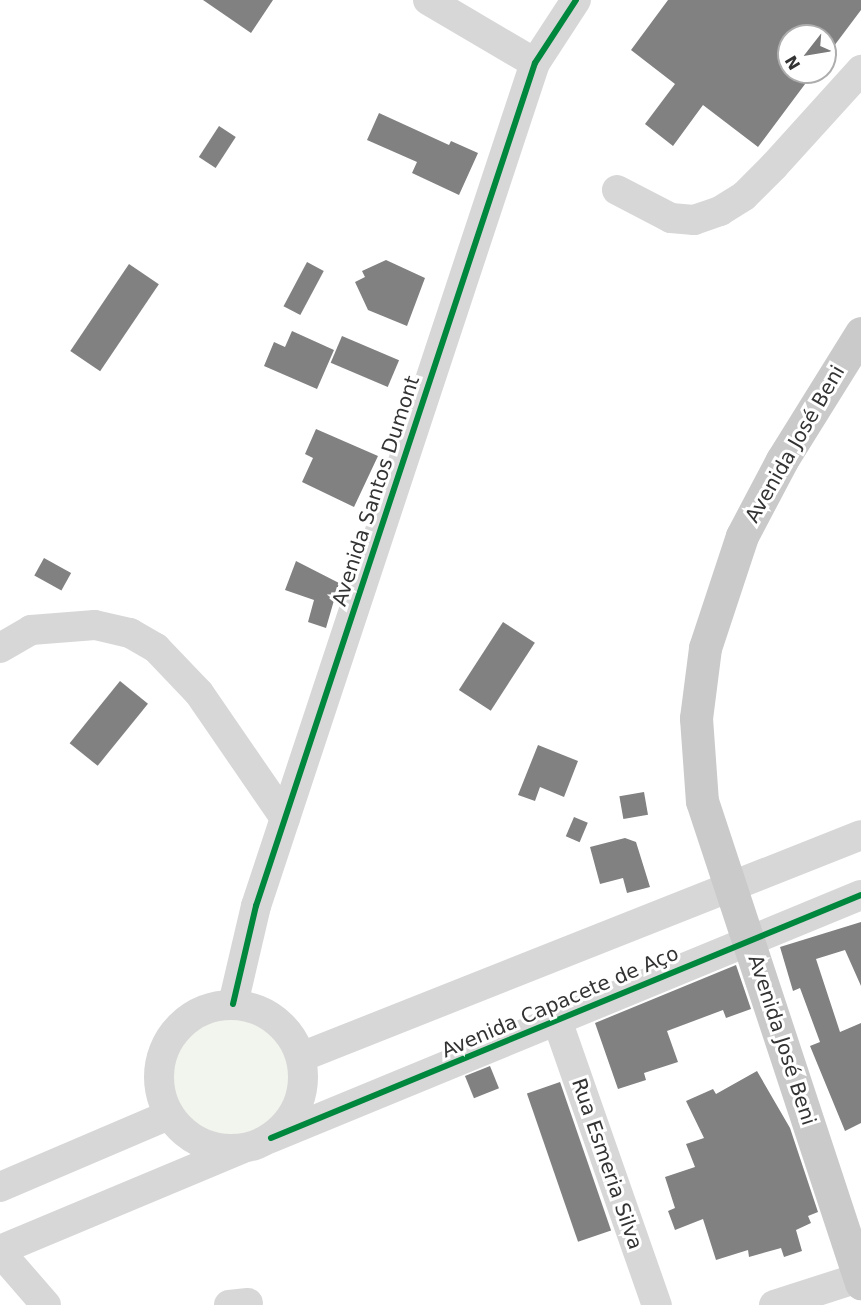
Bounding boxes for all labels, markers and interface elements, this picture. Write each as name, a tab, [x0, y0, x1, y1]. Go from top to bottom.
north arrow	[777, 24, 837, 84]
text: N	[781, 52, 804, 73]
street label: Avenida José Beni	[740, 361, 850, 527]
street label: Avenida Santos Dumont	[327, 373, 425, 609]
street label: Avenida Capacete de Aço	[438, 941, 682, 1063]
street label: Avenida José Beni	[743, 952, 821, 1128]
street label: Rua Esmeria Silva	[566, 1075, 648, 1253]

